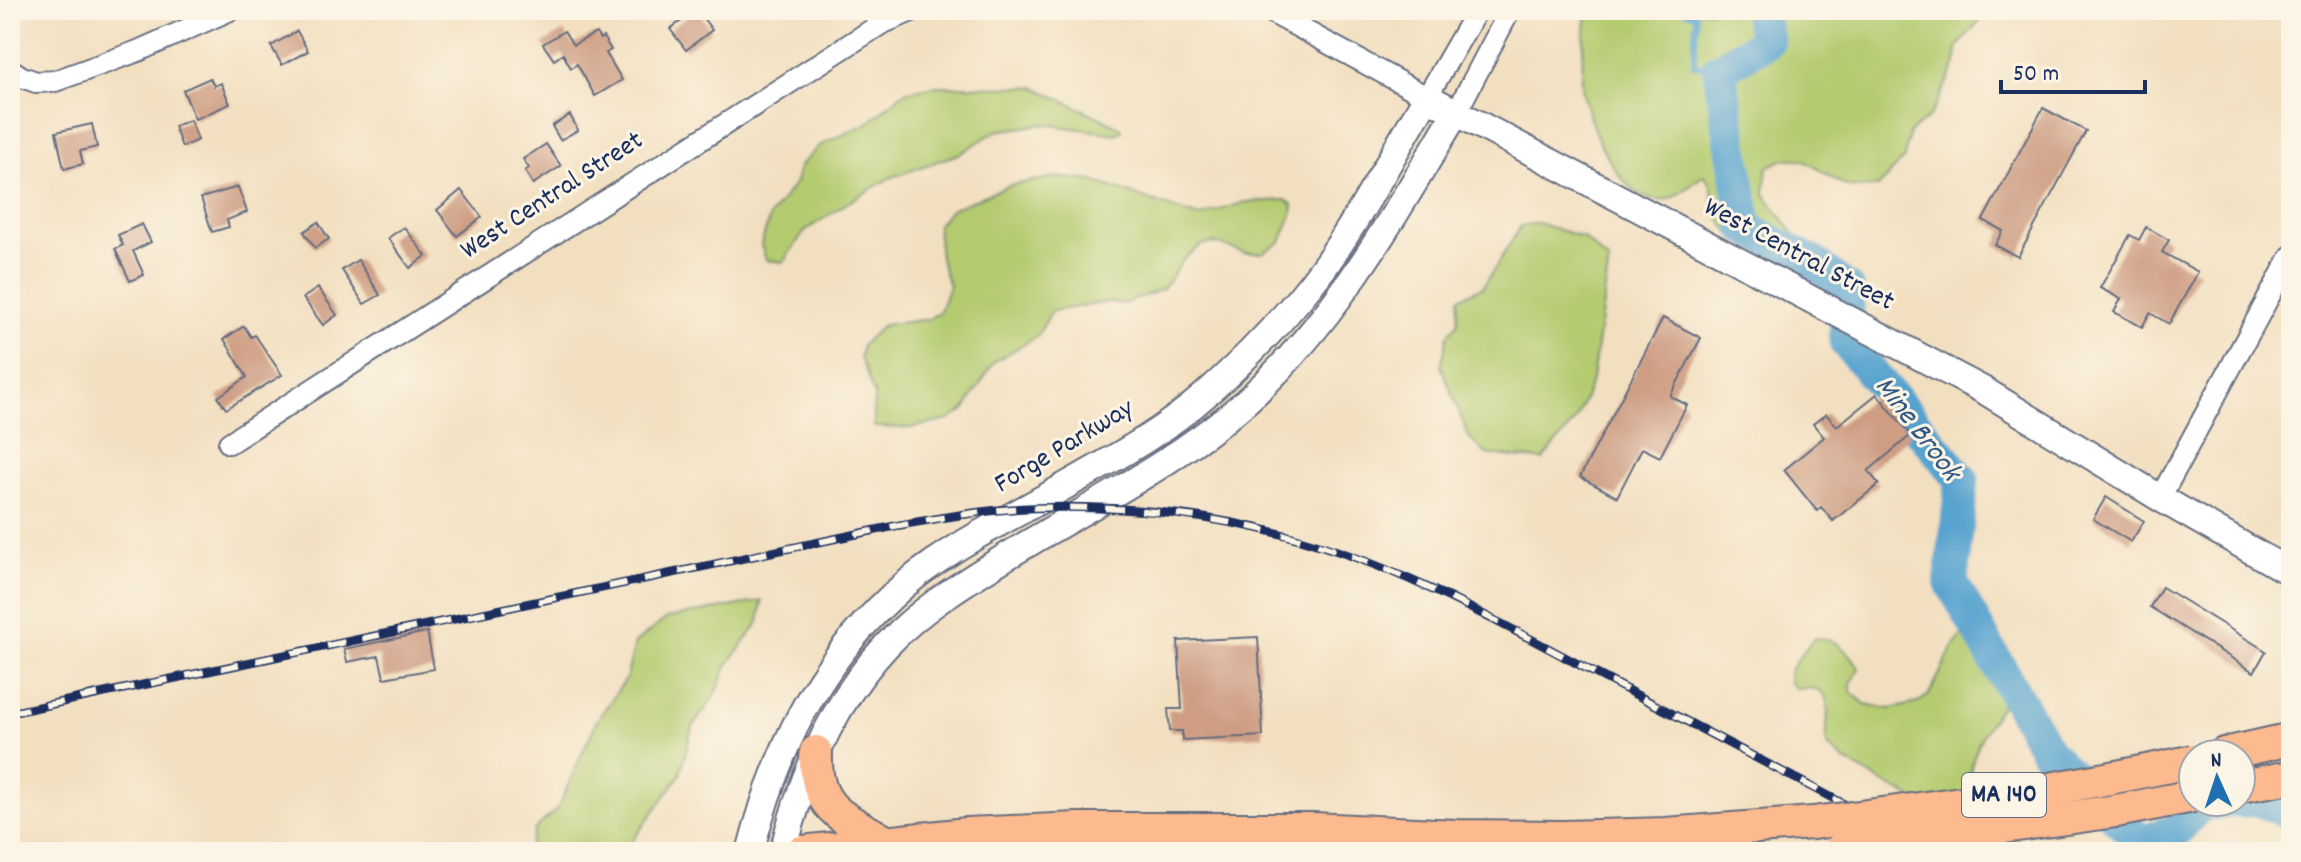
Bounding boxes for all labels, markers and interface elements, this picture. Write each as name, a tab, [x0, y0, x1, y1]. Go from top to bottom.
scale bar	[2001, 44, 2145, 94]
text: 50 m	[2013, 58, 2059, 92]
street label: West Central Street	[454, 123, 652, 271]
street label: West Central Street	[1695, 189, 1901, 323]
water label: Mine Brook	[1862, 369, 1971, 494]
street label: Forge Parkway	[988, 390, 1143, 505]
north arrow	[2177, 738, 2257, 818]
text: N	[2210, 746, 2223, 777]
road number: MA 140	[1962, 773, 2046, 817]

